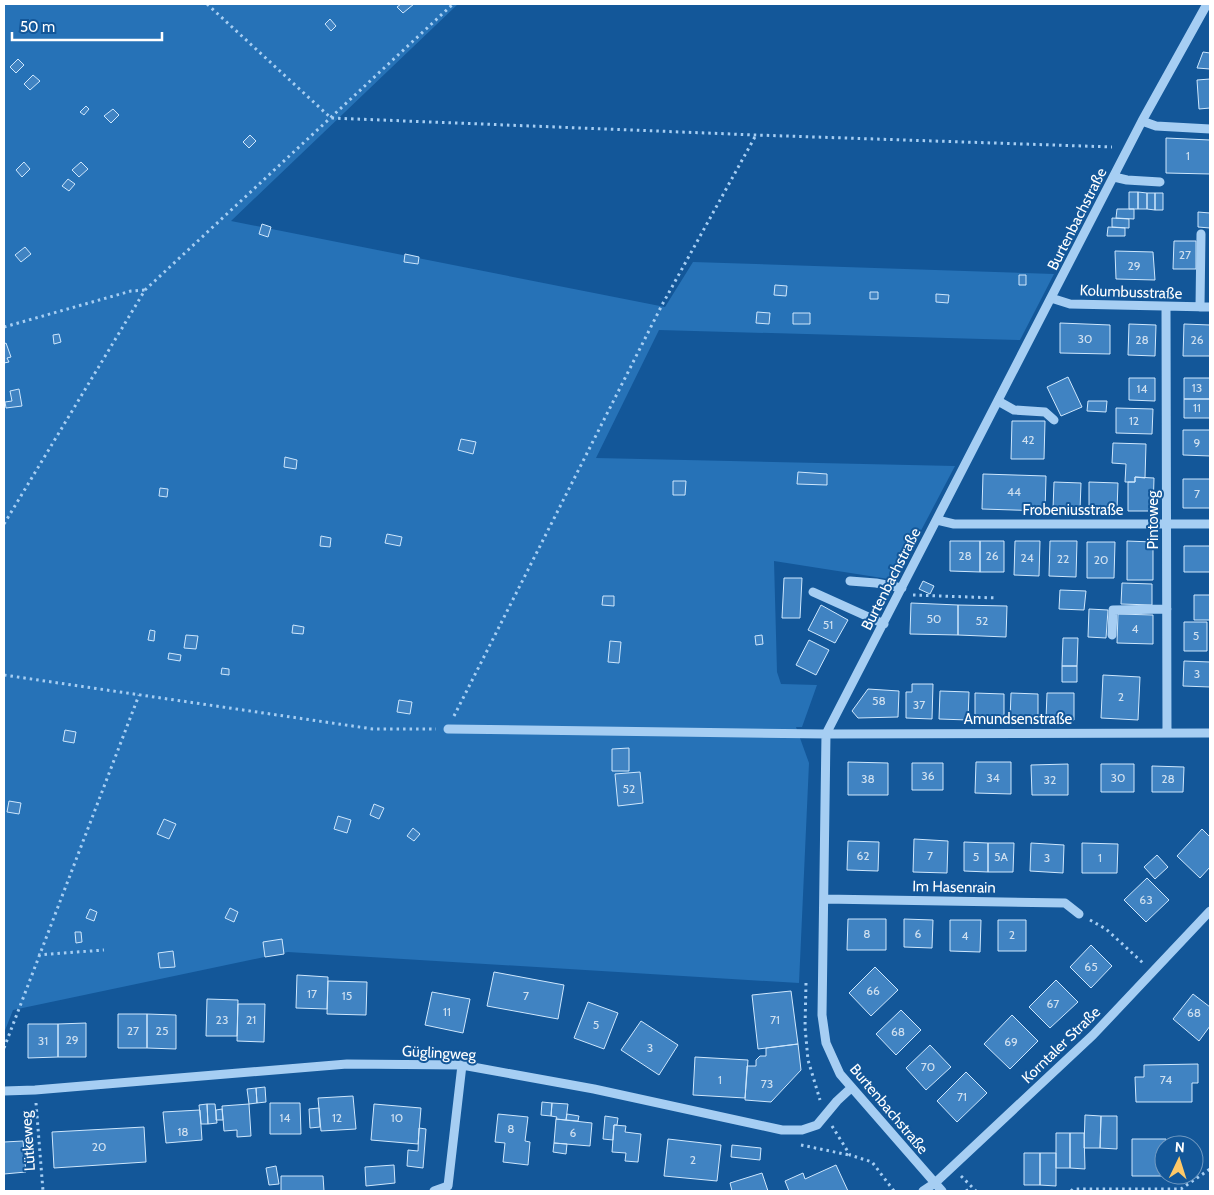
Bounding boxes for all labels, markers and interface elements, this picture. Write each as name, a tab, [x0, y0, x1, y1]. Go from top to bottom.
scale bar	[12, 10, 162, 42]
text: 50 m	[20, 18, 55, 36]
house number: 1	[1186, 148, 1190, 163]
street label: Burtenbachstraße	[1043, 165, 1111, 273]
house number: 27	[1179, 247, 1191, 262]
house number: 29	[1127, 258, 1141, 273]
street label: Kolumbusstraße	[1079, 281, 1183, 303]
house number: 30	[1078, 331, 1092, 346]
house number: 28	[1135, 332, 1149, 347]
house number: 26	[1190, 332, 1204, 347]
house number: 13	[1192, 380, 1202, 395]
house number: 14	[1137, 381, 1147, 396]
house number: 11	[1193, 400, 1201, 415]
house number: 12	[1129, 413, 1139, 428]
house number: 42	[1021, 432, 1035, 447]
house number: 9	[1194, 435, 1201, 450]
house number: 44	[1007, 484, 1021, 499]
house number: 7	[1194, 486, 1200, 501]
street label: Pintoweg	[1144, 490, 1162, 550]
street label: Frobeniusstraße	[1023, 501, 1124, 519]
street label: Burtenbachstraße	[857, 525, 925, 633]
house number: 28	[958, 548, 972, 563]
house number: 26	[985, 548, 999, 563]
house number: 24	[1020, 550, 1034, 565]
house number: 22	[1057, 551, 1069, 566]
house number: 20	[1094, 552, 1108, 567]
house number: 50	[927, 611, 941, 626]
house number: 52	[976, 613, 988, 628]
house number: 51	[823, 617, 833, 632]
house number: 4	[1132, 621, 1139, 636]
house number: 5	[1193, 628, 1199, 643]
house number: 3	[1194, 666, 1200, 681]
house number: 2	[1118, 689, 1124, 704]
house number: 58	[872, 693, 886, 708]
house number: 37	[913, 697, 925, 712]
street label: Amundsenstraße	[964, 710, 1073, 728]
house number: 36	[921, 768, 935, 783]
house number: 34	[986, 770, 1000, 785]
house number: 30	[1111, 770, 1125, 785]
house number: 38	[861, 771, 875, 786]
house number: 28	[1161, 771, 1175, 786]
house number: 32	[1044, 772, 1056, 787]
house number: 52	[623, 781, 635, 796]
house number: 62	[856, 848, 870, 863]
house number: 7	[927, 848, 933, 863]
house number: 5	[973, 849, 979, 864]
house number: 5A	[994, 849, 1009, 864]
house number: 3	[1044, 850, 1050, 865]
house number: 1	[1098, 850, 1102, 865]
street label: Im Hasenrain	[912, 877, 996, 897]
house number: 63	[1139, 892, 1153, 907]
house number: 8	[863, 926, 871, 941]
house number: 6	[915, 926, 922, 941]
house number: 2	[1009, 927, 1015, 942]
house number: 4	[962, 928, 969, 943]
house number: 65	[1084, 959, 1098, 974]
house number: 66	[866, 983, 880, 998]
house number: 17	[307, 986, 317, 1001]
house number: 15	[342, 988, 352, 1003]
house number: 7	[523, 988, 529, 1003]
house number: 67	[1047, 996, 1059, 1011]
street label: Korntaler Straße	[1018, 1003, 1104, 1087]
house number: 11	[443, 1004, 451, 1019]
house number: 68	[1187, 1005, 1201, 1020]
house number: 23	[216, 1012, 228, 1027]
house number: 21	[246, 1012, 256, 1027]
house number: 71	[770, 1012, 780, 1027]
house number: 5	[593, 1017, 599, 1032]
house number: 27	[127, 1023, 139, 1038]
house number: 25	[156, 1023, 168, 1038]
house number: 68	[891, 1024, 905, 1039]
house number: 29	[65, 1032, 79, 1047]
house number: 31	[38, 1033, 48, 1048]
house number: 69	[1004, 1034, 1018, 1049]
house number: 3	[647, 1040, 653, 1055]
street label: Güglingweg	[402, 1042, 477, 1064]
house number: 70	[921, 1059, 935, 1074]
street label: Burtenbachstraße	[846, 1060, 932, 1158]
house number: 1	[718, 1072, 722, 1087]
house number: 74	[1160, 1072, 1172, 1087]
house number: 73	[761, 1076, 773, 1091]
house number: 71	[957, 1089, 967, 1104]
street label: Lütkeweg	[17, 1110, 39, 1172]
house number: 14	[280, 1110, 290, 1125]
house number: 12	[332, 1110, 342, 1125]
house number: 10	[391, 1110, 403, 1125]
house number: 8	[507, 1121, 515, 1136]
house number: 18	[177, 1124, 189, 1139]
house number: 6	[570, 1125, 577, 1140]
north arrow	[1154, 1135, 1204, 1185]
text: N	[1174, 1138, 1185, 1156]
house number: 20	[92, 1139, 106, 1154]
house number: 2	[690, 1152, 696, 1167]

